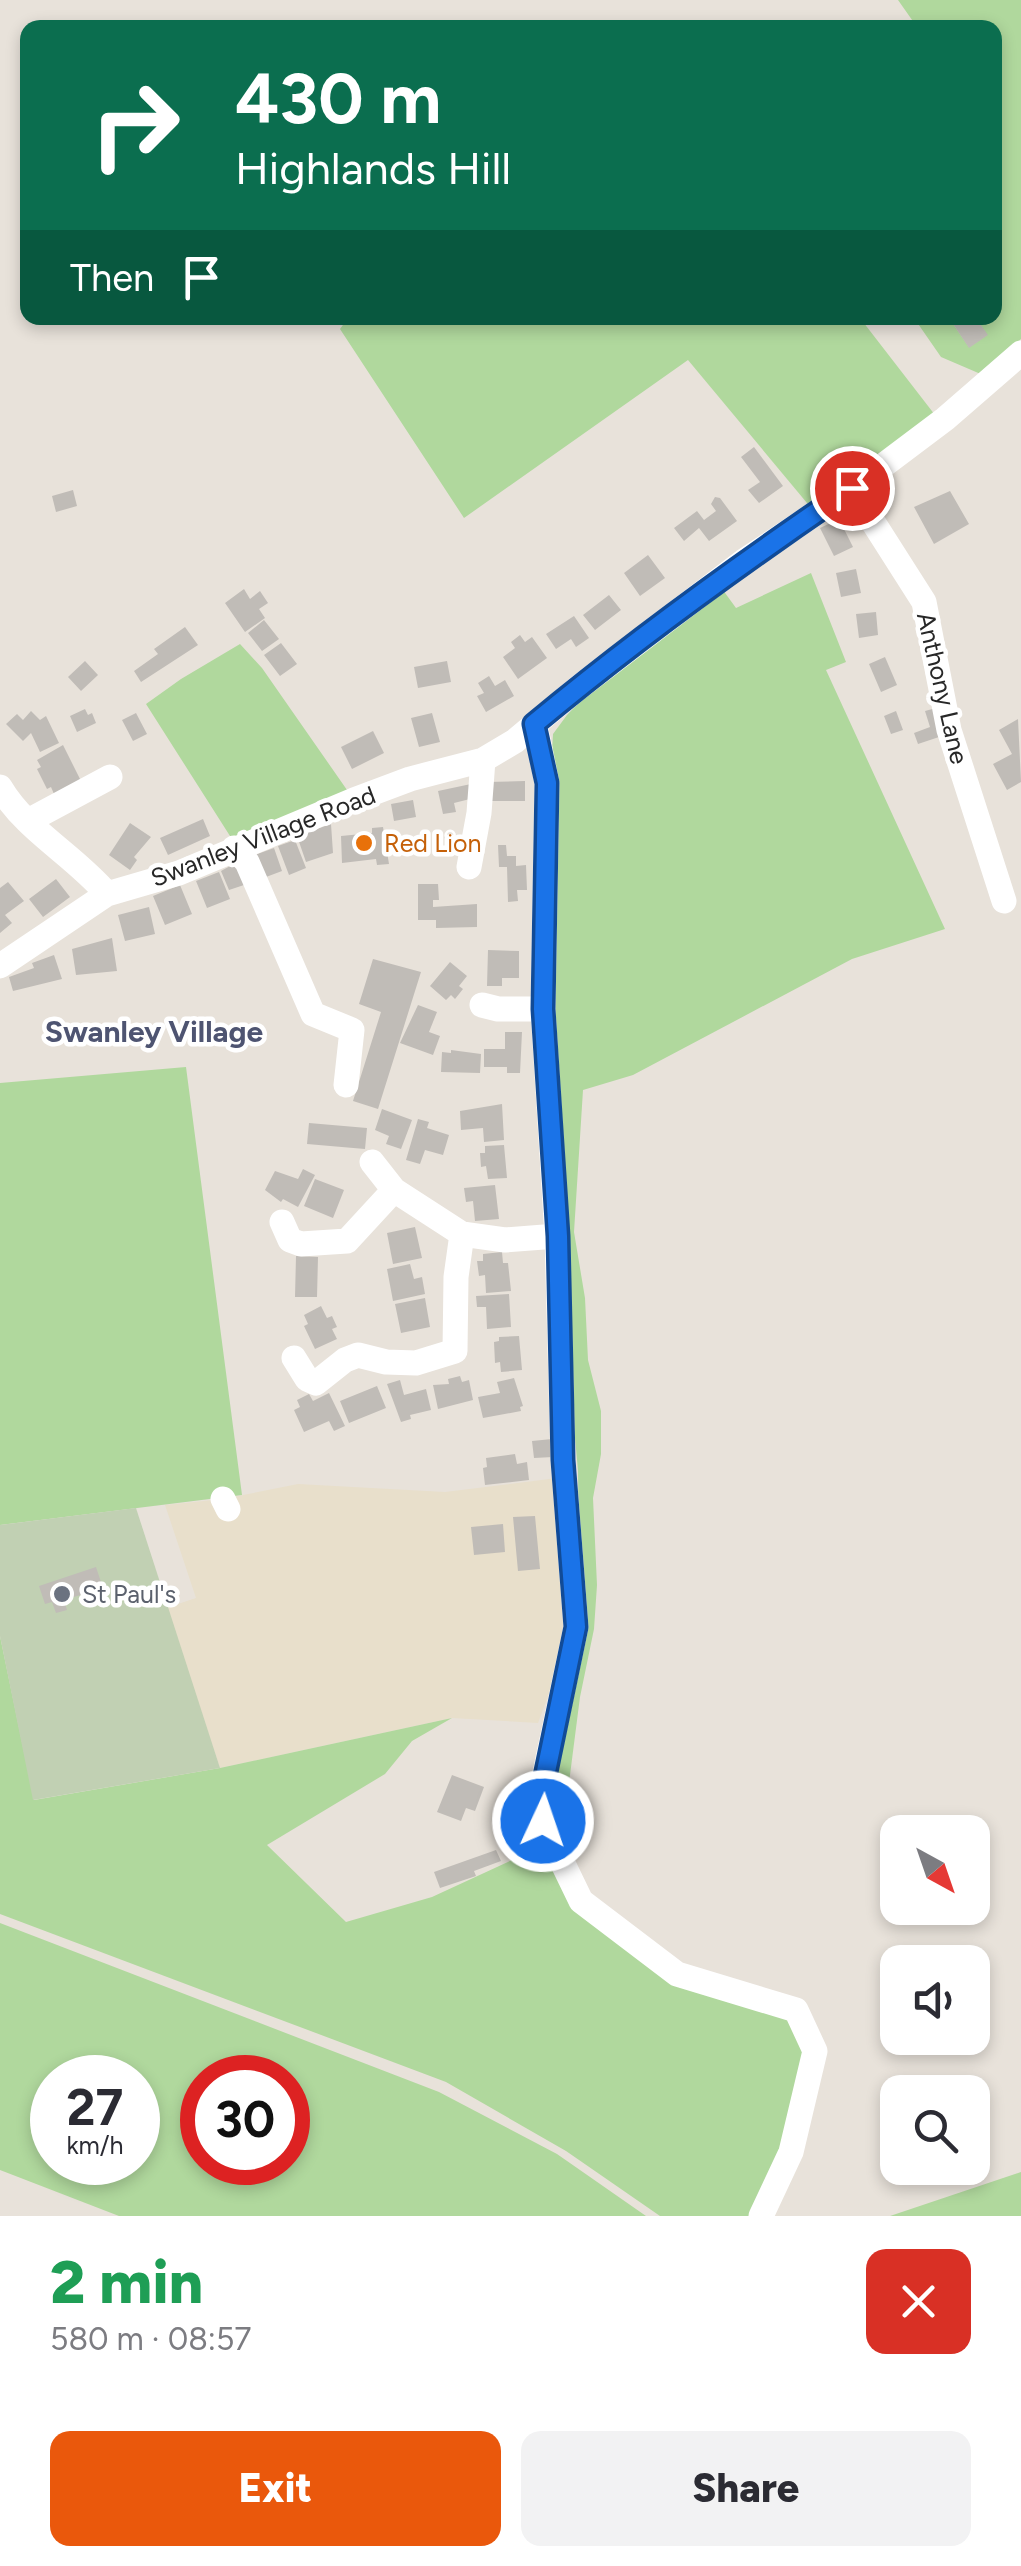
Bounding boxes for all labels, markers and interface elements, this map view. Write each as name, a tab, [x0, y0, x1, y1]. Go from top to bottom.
text: 430 m	[235, 56, 441, 141]
icon: right	[70, 60, 200, 190]
text: Highlands Hill	[235, 141, 511, 195]
icon: arrive	[174, 250, 229, 305]
text: Then	[70, 255, 154, 301]
pin	[810, 446, 895, 531]
icon: arrive	[825, 461, 880, 516]
street label: Anthony Lane	[911, 609, 975, 767]
street label: Swanley Village Road	[146, 779, 380, 893]
place label: Red Lion	[384, 828, 481, 858]
marker: Red Lion	[353, 832, 375, 854]
district label: Swanley Village	[45, 1013, 264, 1050]
place label: St Paul's	[82, 1579, 176, 1609]
marker: St Paul's	[51, 1583, 73, 1605]
position arrow	[491, 1769, 595, 1873]
north arrow	[880, 1815, 990, 1925]
map controls	[880, 1815, 990, 2185]
button: sound	[880, 1945, 990, 2055]
speed limit sign: 30	[180, 2055, 310, 2185]
button: search	[880, 2075, 990, 2185]
text: 27	[67, 2077, 123, 2138]
text: km/h	[66, 2130, 124, 2160]
text: 2 min	[50, 2246, 203, 2318]
button: close	[866, 2249, 971, 2354]
text: 580 m · 08:57	[50, 2320, 251, 2358]
button: Exit	[50, 2431, 501, 2546]
button: Share	[521, 2431, 971, 2546]

